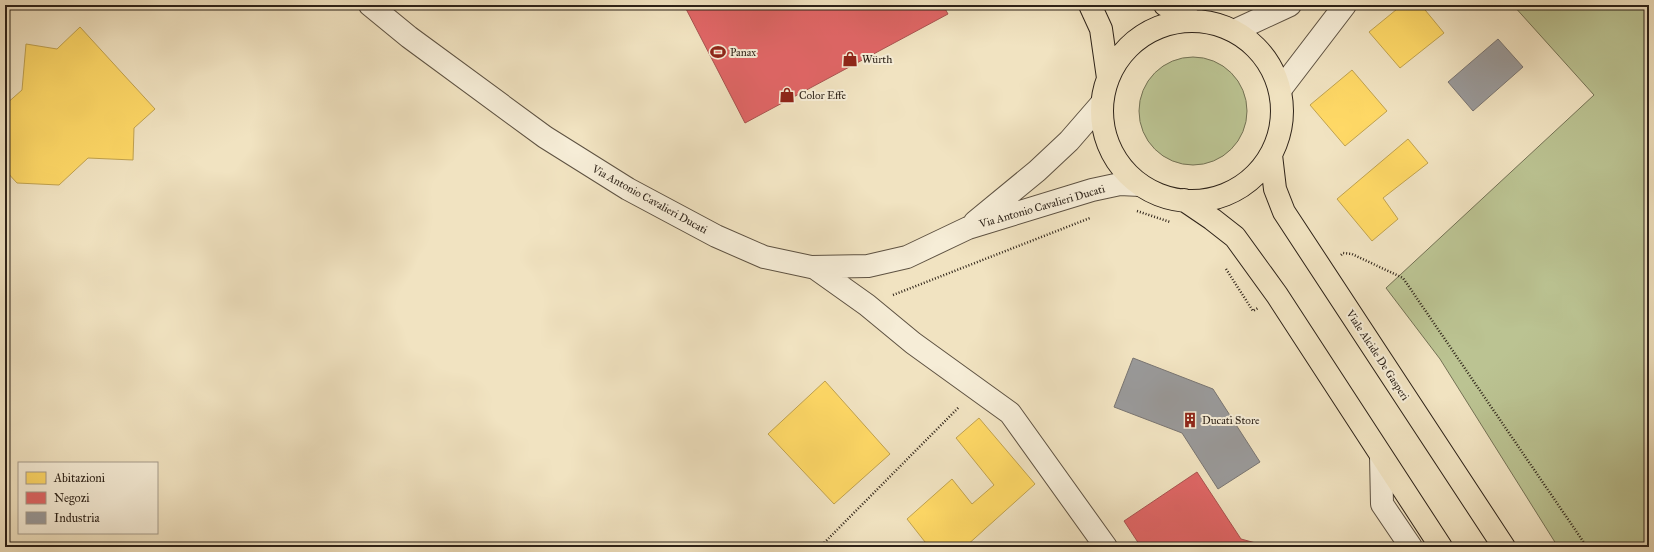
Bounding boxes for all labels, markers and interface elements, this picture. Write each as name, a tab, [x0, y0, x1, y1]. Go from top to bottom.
sports icon: Panax	[709, 43, 727, 61]
place label: Panax	[730, 46, 756, 59]
shop icon: Würth	[841, 50, 859, 68]
place label: Würth	[862, 53, 892, 66]
shop icon: Color Effe	[778, 86, 796, 104]
place label: Color Effe	[799, 89, 847, 102]
street label: Via Antonio Cavalieri Ducati	[589, 162, 710, 237]
street label: Via Antonio Cavalieri Ducati	[977, 182, 1106, 231]
street label: Viale Alcide De Gasperi	[1343, 307, 1412, 403]
building icon: Ducati Store	[1181, 411, 1199, 429]
place label: Ducati Store	[1202, 414, 1260, 427]
legend	[18, 462, 158, 534]
text: Abitazioni	[53, 471, 106, 485]
text: Negozi	[54, 491, 90, 506]
text: Industria	[54, 511, 100, 525]

